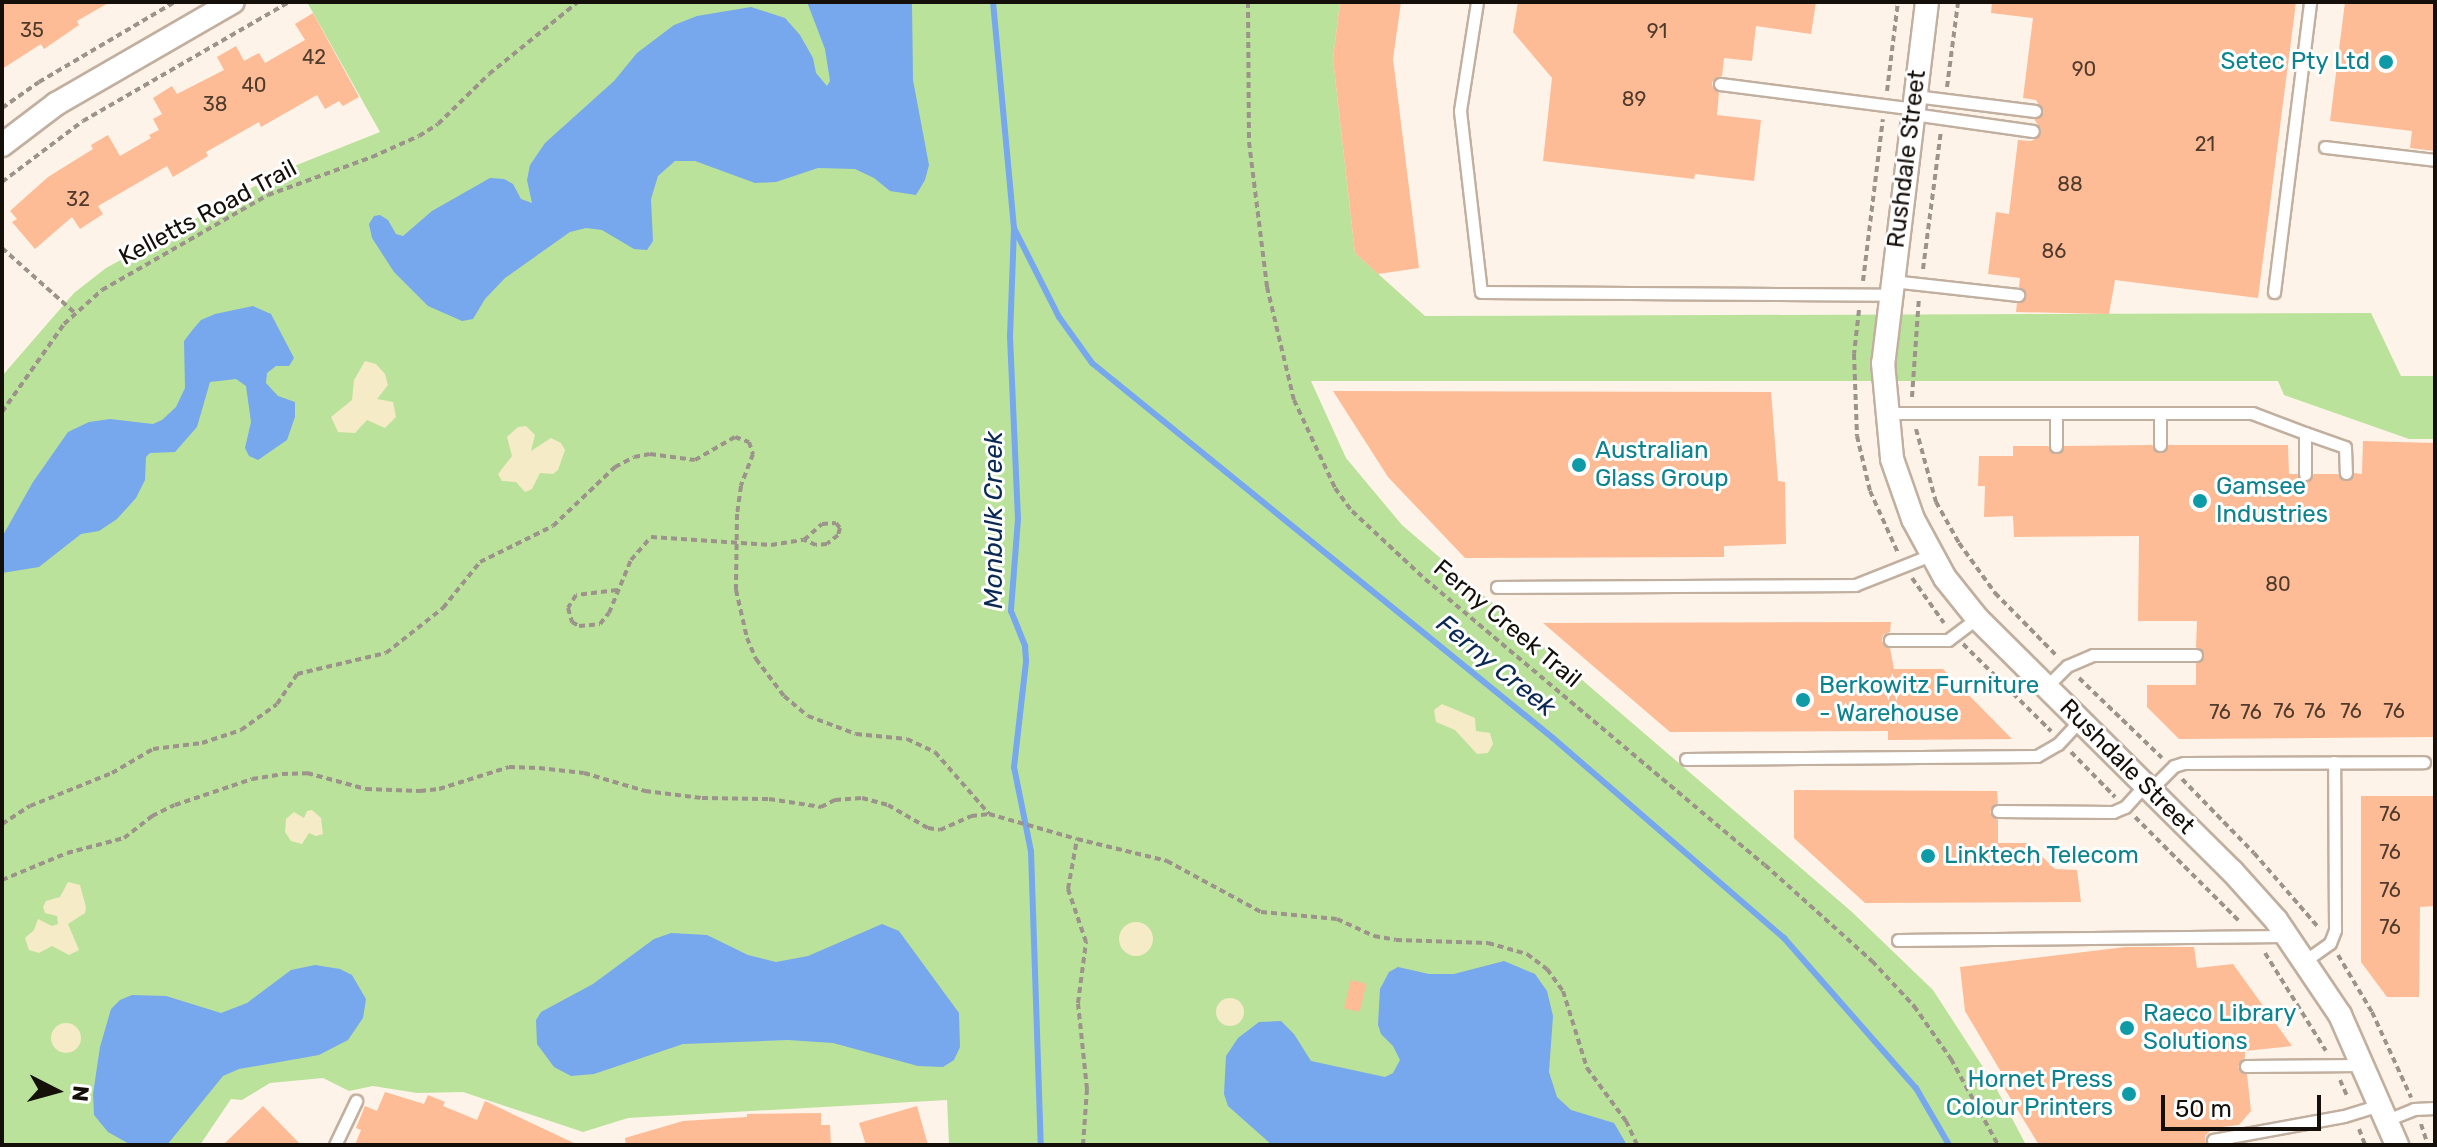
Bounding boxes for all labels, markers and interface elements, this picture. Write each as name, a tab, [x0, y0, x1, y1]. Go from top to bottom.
house number: 35	[20, 18, 44, 42]
house number: 91	[1647, 19, 1667, 43]
house number: 42	[302, 45, 326, 69]
place label: Setec Pty Ltd	[2220, 48, 2370, 76]
marker: Setec Pty Ltd	[2377, 53, 2395, 71]
house number: 90	[2072, 57, 2096, 81]
street label: Rushdale Street	[1882, 68, 1932, 250]
house number: 40	[241, 73, 267, 97]
house number: 89	[1622, 87, 1646, 111]
house number: 38	[203, 92, 227, 116]
house number: 21	[2195, 132, 2215, 156]
street label: Kelletts Road Trail	[114, 154, 302, 272]
house number: 88	[2057, 172, 2083, 196]
house number: 32	[66, 187, 90, 211]
house number: 86	[2042, 239, 2066, 263]
water label: Monbulk Creek	[978, 431, 1010, 609]
place label: Australian Glass Group	[1595, 437, 1729, 493]
marker: Australian Glass Group	[1570, 456, 1588, 474]
place label: Gamsee Industries	[2216, 473, 2328, 529]
marker: Gamsee Industries	[2191, 492, 2209, 510]
street label: Ferny Creek Trail	[1427, 553, 1587, 695]
house number: 80	[2265, 572, 2291, 596]
water label: Ferny Creek	[1430, 608, 1562, 724]
place label: Berkowitz Furniture - Warehouse	[1819, 672, 2039, 728]
marker: Berkowitz Furniture - Warehouse	[1794, 691, 1812, 709]
street label: Rushdale Street	[2054, 694, 2200, 840]
house number: 76	[2273, 699, 2295, 723]
house number: 76	[2304, 699, 2326, 723]
house number: 76	[2340, 699, 2362, 723]
house number: 76	[2383, 699, 2405, 723]
house number: 76	[2209, 700, 2231, 724]
house number: 76	[2240, 700, 2262, 724]
house number: 76	[2379, 802, 2401, 826]
house number: 76	[2379, 840, 2401, 864]
place label: Linktech Telecom	[1944, 842, 2139, 870]
marker: Linktech Telecom	[1919, 847, 1937, 865]
house number: 76	[2379, 878, 2401, 902]
house number: 76	[2379, 915, 2401, 939]
place label: Raeco Library Solutions	[2143, 1000, 2296, 1056]
marker: Raeco Library Solutions	[2118, 1019, 2136, 1037]
north arrow	[16, 1051, 96, 1131]
place label: Hornet Press Colour Printers	[1945, 1066, 2113, 1122]
scale bar	[2165, 1079, 2325, 1129]
text: N	[66, 1084, 95, 1103]
marker: Hornet Press Colour Printers	[2120, 1085, 2138, 1103]
text: 50 m	[2175, 1095, 2232, 1123]

